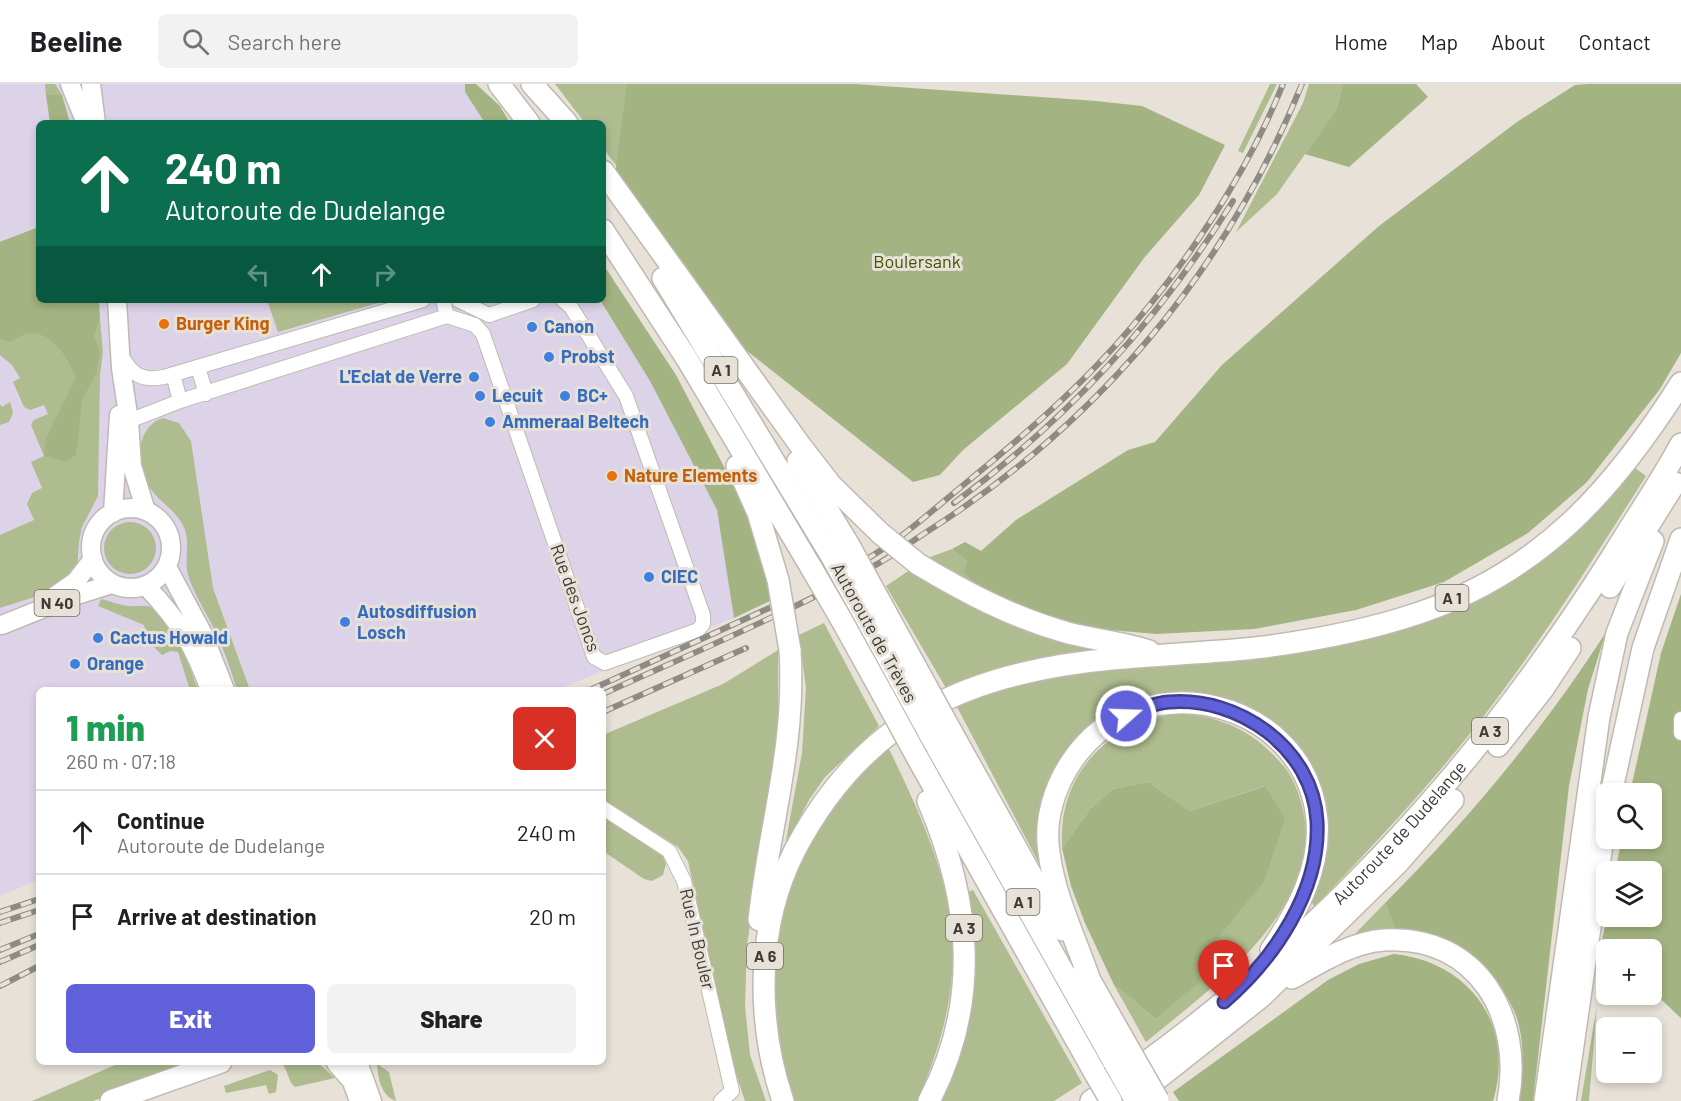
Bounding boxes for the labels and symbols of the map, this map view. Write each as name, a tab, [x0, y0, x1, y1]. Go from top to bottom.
park label: Boulersank	[873, 250, 961, 272]
place label: Burger King	[176, 312, 269, 334]
place label: Canon	[544, 315, 594, 337]
marker: Burger King	[157, 317, 171, 331]
marker: Canon	[525, 320, 539, 334]
place label: Probst	[561, 345, 615, 367]
marker: Probst	[542, 350, 556, 364]
road number: A 1	[704, 357, 738, 383]
place label: L'Eclat de Verre	[339, 365, 462, 387]
marker: L'Eclat de Verre	[467, 370, 481, 384]
place label: Lecuit	[492, 384, 543, 406]
place label: BC+	[577, 384, 608, 406]
marker: Lecuit	[473, 389, 487, 403]
marker: BC+	[558, 389, 572, 403]
place label: Ammeraal Beltech	[502, 410, 649, 432]
marker: Ammeraal Beltech	[483, 415, 497, 429]
place label: Nature Elements	[624, 464, 757, 486]
marker: Nature Elements	[605, 469, 619, 483]
street label: Rue des Joncs	[546, 541, 606, 655]
street label: Autoroute de Trèves	[827, 559, 922, 706]
place label: CIEC	[661, 565, 698, 587]
marker: CIEC	[642, 570, 656, 584]
road number: A 1	[1436, 585, 1468, 611]
road number: N 40	[34, 590, 80, 616]
place label: Autosdiffusion Losch	[357, 600, 477, 643]
marker: Autosdiffusion Losch	[338, 615, 352, 629]
place label: Cactus Howald	[110, 626, 228, 648]
marker: Cactus Howald	[91, 631, 105, 645]
place label: Orange	[87, 652, 144, 674]
marker: Orange	[68, 657, 82, 671]
position arrow	[1094, 684, 1158, 748]
road number: A 3	[1472, 718, 1508, 744]
street label: Autoroute de Dudelange	[1328, 756, 1470, 909]
street label: Rue In Bouler	[676, 886, 720, 992]
road number: A 1	[1006, 889, 1040, 915]
road number: A 3	[946, 915, 982, 941]
pin	[1198, 940, 1249, 1002]
road number: A 6	[747, 943, 783, 969]

